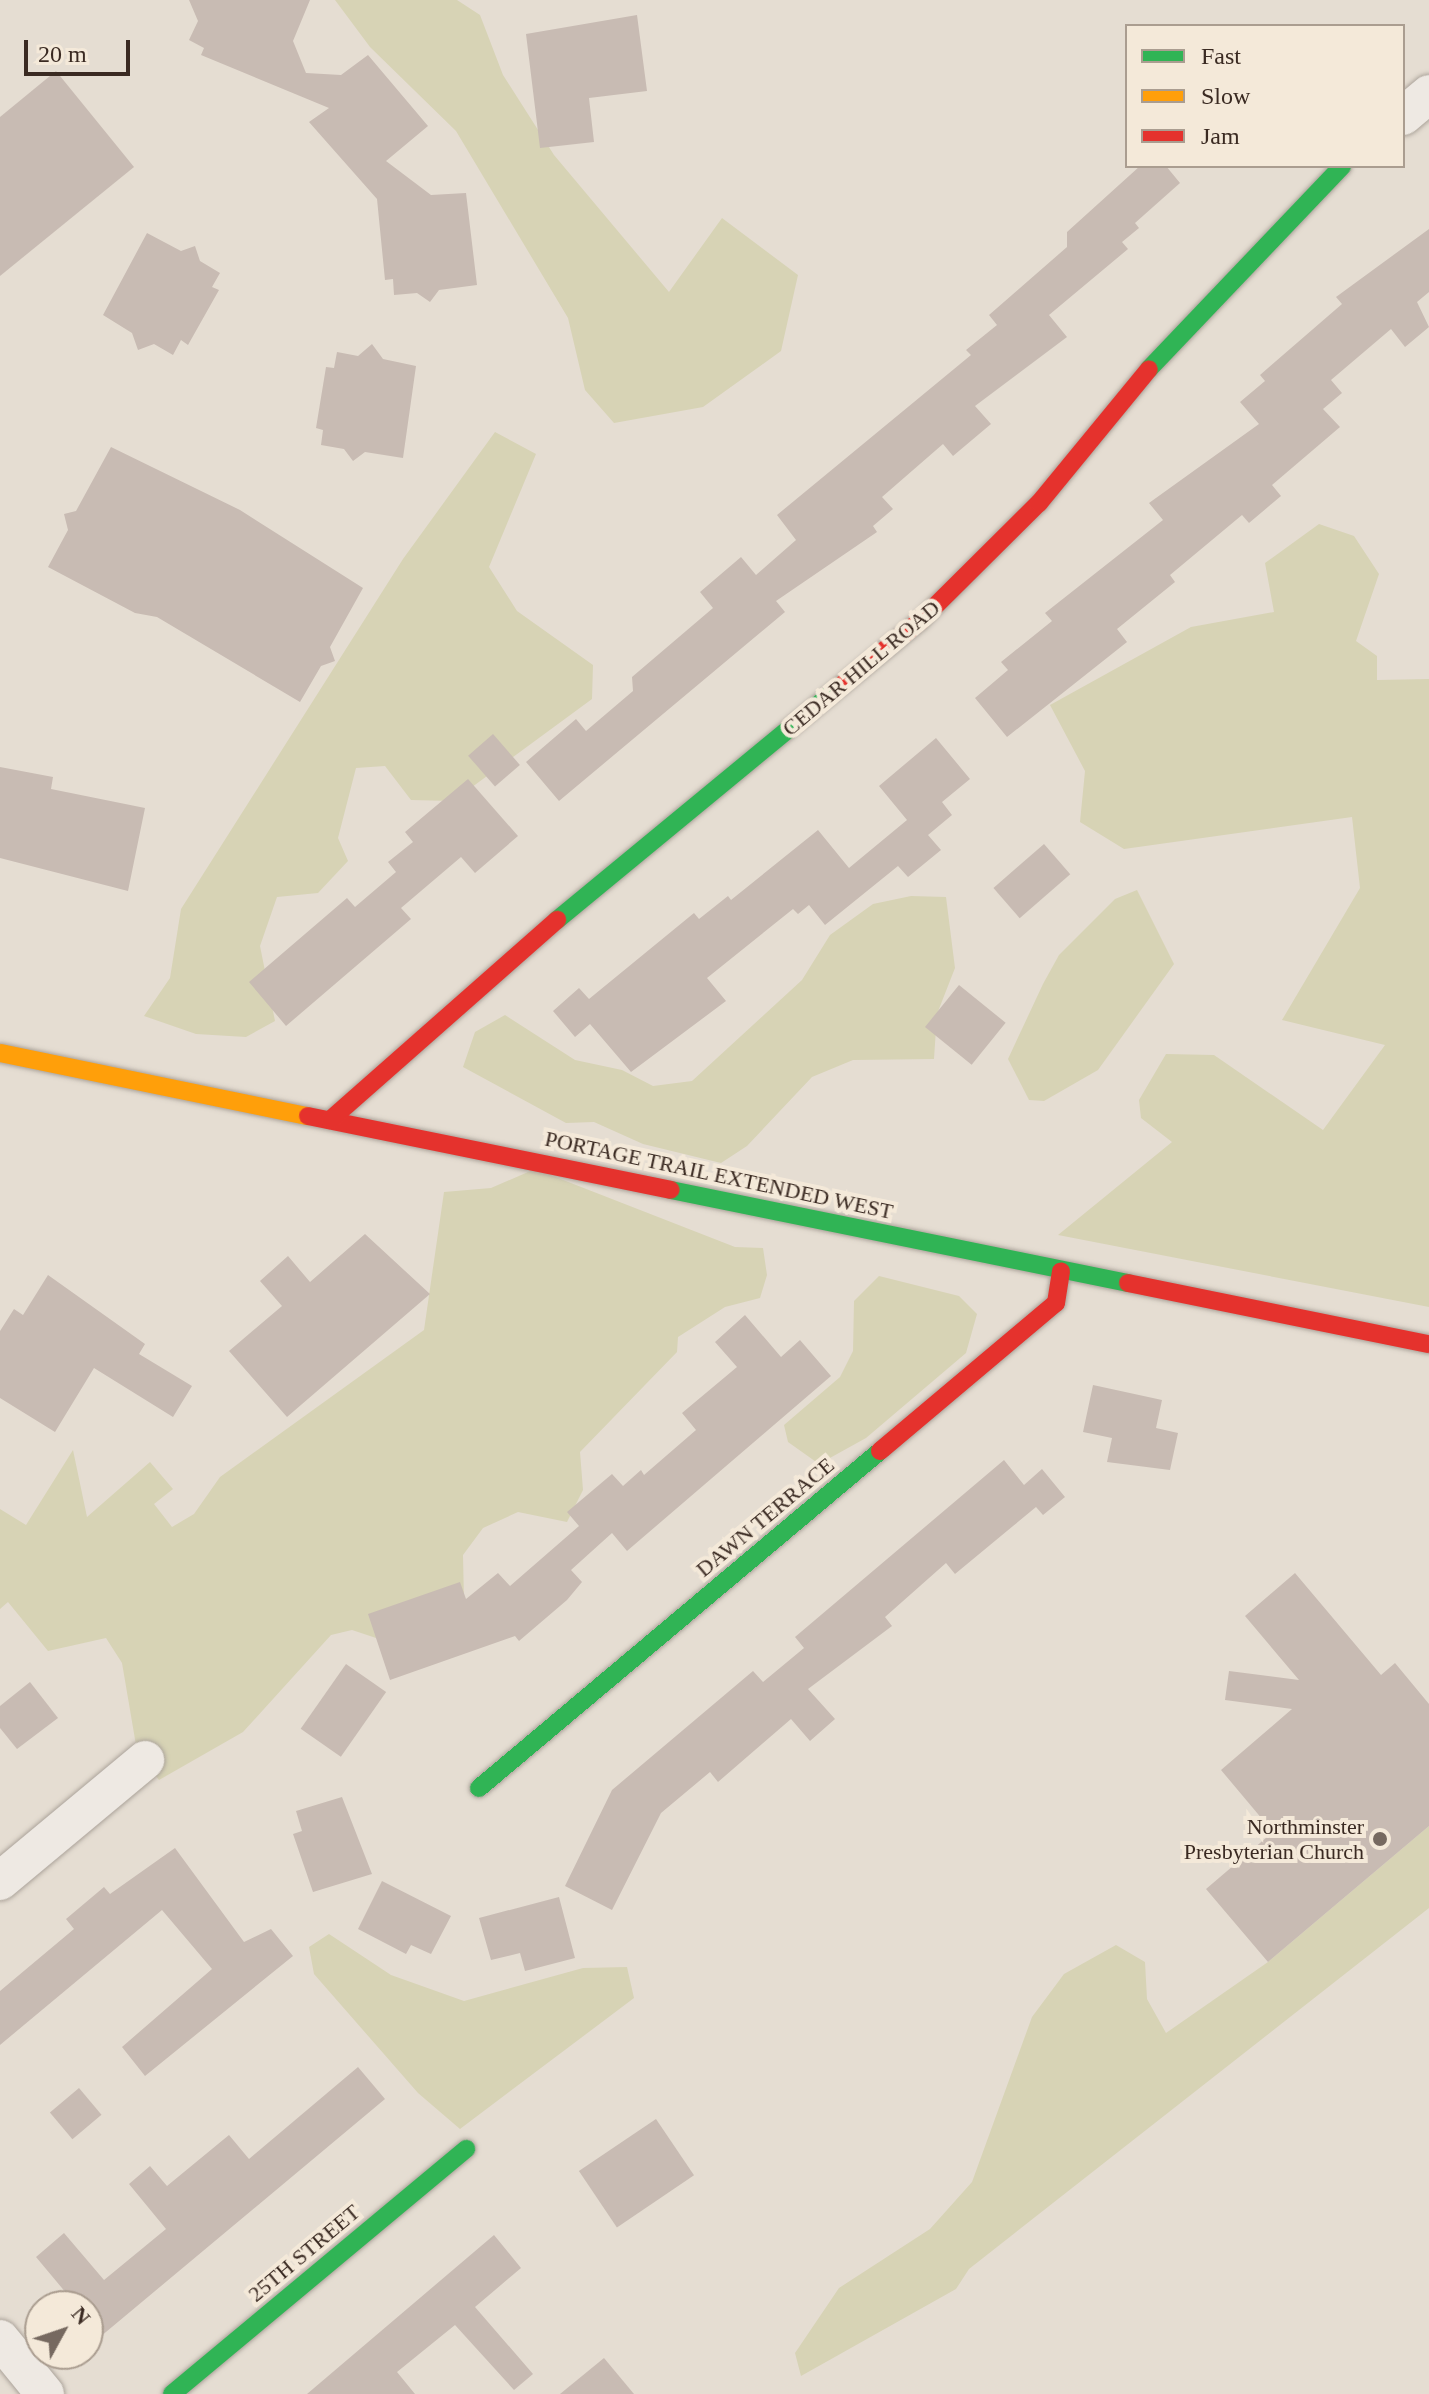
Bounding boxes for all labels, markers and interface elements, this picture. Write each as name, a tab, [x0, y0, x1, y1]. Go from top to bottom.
scale bar	[28, 24, 134, 74]
legend	[1125, 24, 1405, 168]
text: 20 m	[38, 41, 87, 67]
text: Fast	[1201, 43, 1241, 69]
text: Slow	[1201, 83, 1250, 109]
text: Jam	[1201, 123, 1240, 149]
street label: CEDAR HILL ROAD	[777, 594, 945, 742]
street label: PORTAGE TRAIL EXTENDED WEST	[542, 1125, 896, 1225]
street label: DAWN TERRACE	[690, 1451, 840, 1583]
place label: Northminster Presbyterian Church	[1184, 1813, 1364, 1864]
marker: Northminster Presbyterian Church	[1371, 1830, 1389, 1848]
street label: 25TH STREET	[243, 2199, 365, 2307]
north arrow	[24, 2290, 104, 2370]
text: N	[67, 2301, 96, 2330]

